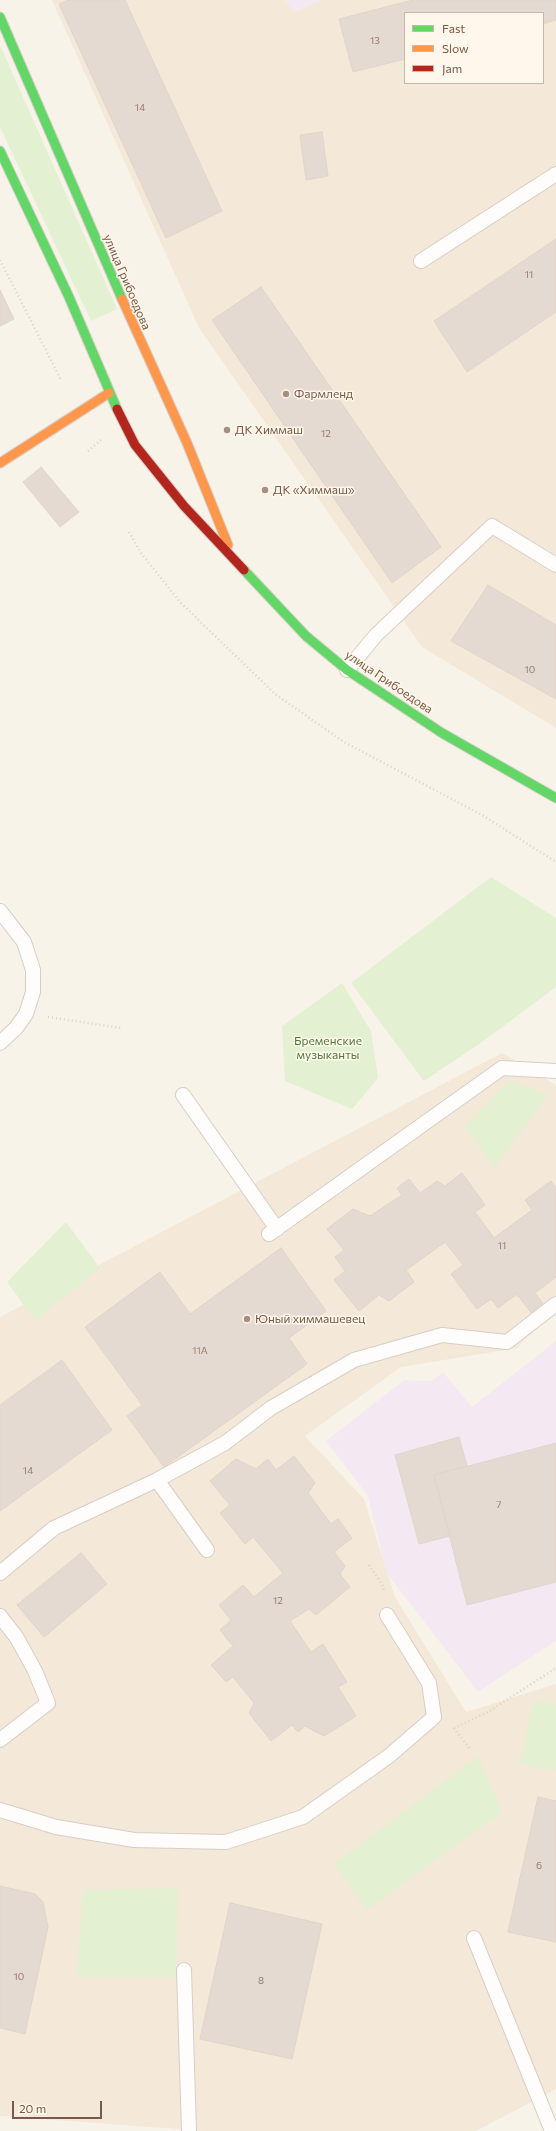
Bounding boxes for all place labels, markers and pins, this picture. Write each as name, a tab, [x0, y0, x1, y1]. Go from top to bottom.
place label: Фармленд	[294, 387, 353, 401]
marker: Фармленд	[281, 389, 291, 399]
place label: ДК Химмаш	[235, 423, 303, 437]
marker: ДК Химмаш	[222, 425, 232, 435]
place label: ДК «Химмаш»	[273, 483, 355, 497]
marker: ДК «Химмаш»	[260, 485, 270, 495]
place label: Юный химмашевец	[255, 1312, 365, 1326]
marker: Юный химмашевец	[242, 1314, 252, 1324]

